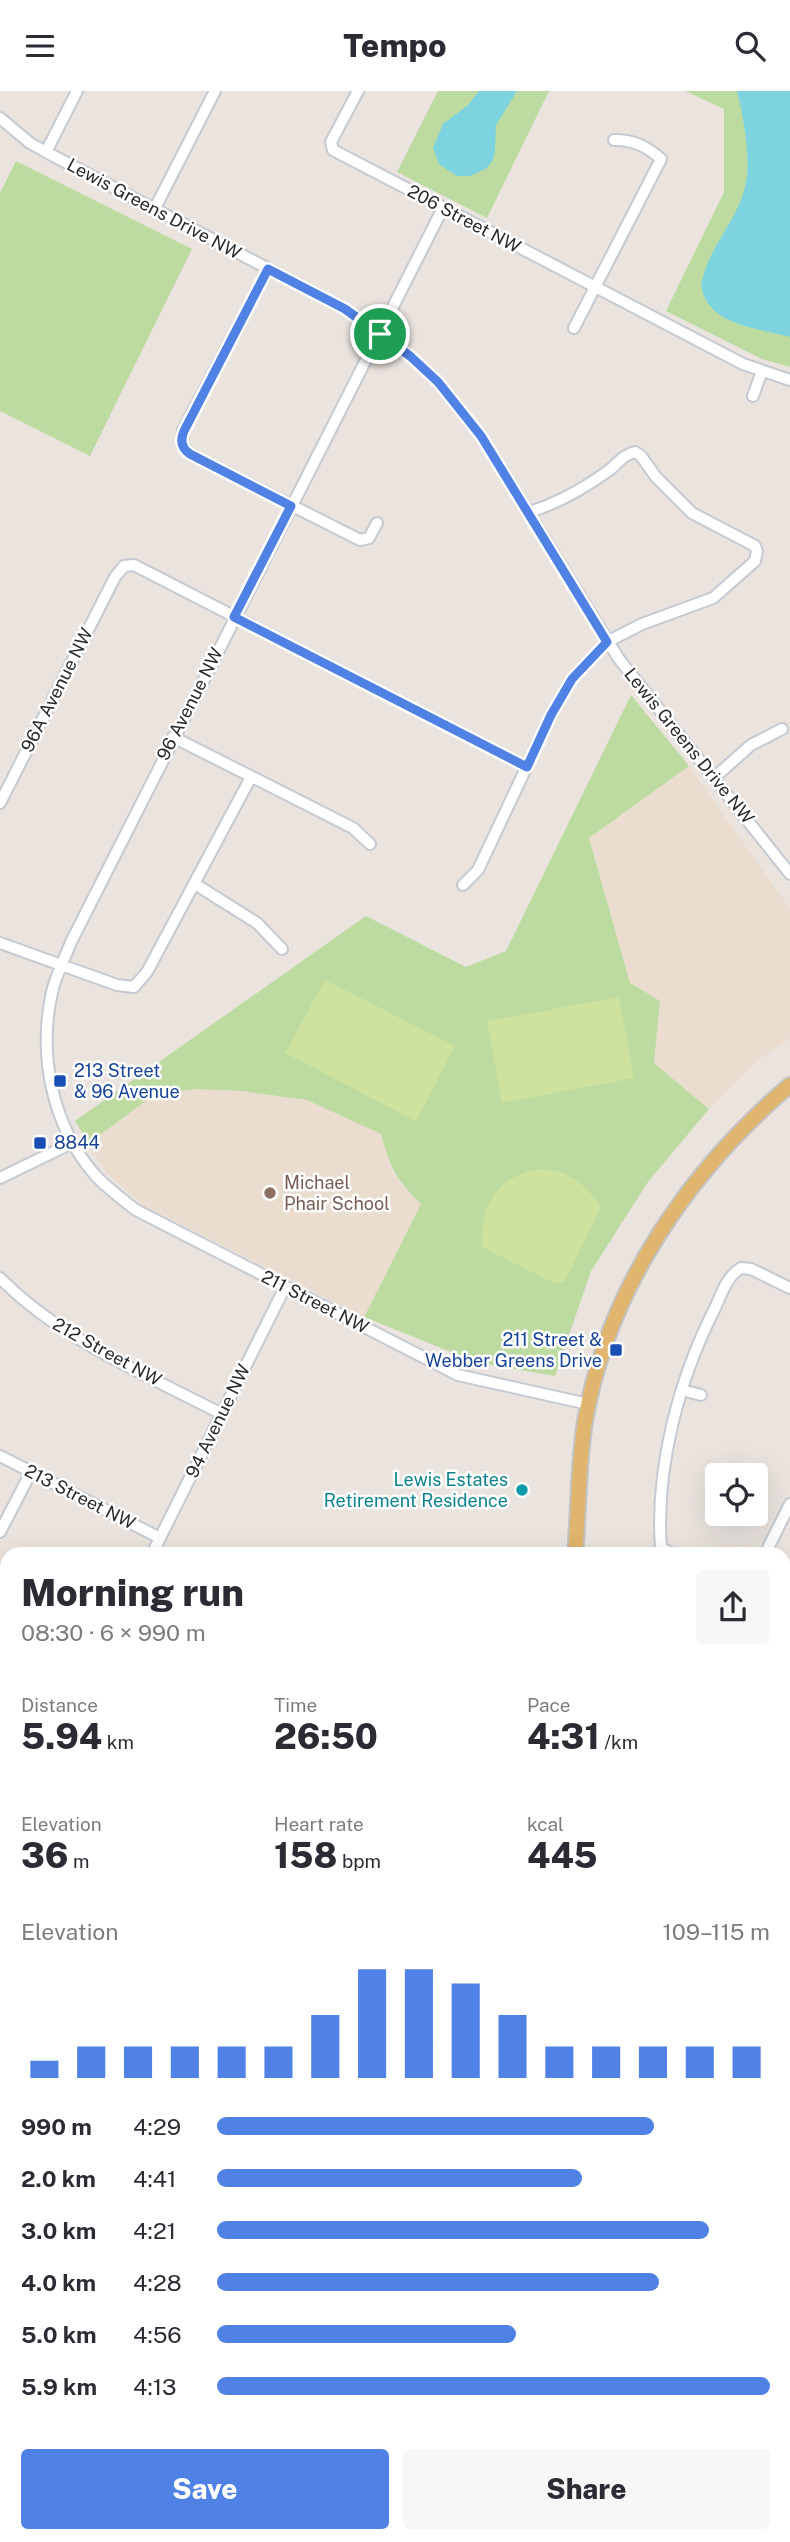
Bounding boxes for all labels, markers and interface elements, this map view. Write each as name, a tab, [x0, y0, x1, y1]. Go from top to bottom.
icon: menu	[21, 27, 59, 65]
text: Tempo	[343, 27, 447, 64]
icon: search	[731, 27, 769, 65]
street label: Lewis Greens Drive NW	[64, 154, 245, 263]
street label: 206 Street NW	[404, 180, 524, 257]
pin	[350, 304, 410, 364]
icon: arrive	[361, 315, 399, 353]
street label: 96A Avenue NW	[16, 624, 97, 755]
street label: 96 Avenue NW	[152, 644, 227, 764]
street label: Lewis Greens Drive NW	[620, 664, 759, 828]
place label: 213 Street & 96 Avenue	[74, 1060, 180, 1102]
marker: 213 Street & 96 Avenue	[52, 1073, 68, 1089]
place label: 8844	[54, 1132, 100, 1153]
marker: 8844	[32, 1135, 48, 1151]
place label: Michael Phair School	[284, 1172, 390, 1214]
marker: Michael Phair School	[262, 1185, 278, 1201]
street label: 211 Street NW	[258, 1266, 372, 1338]
street label: 212 Street NW	[49, 1313, 165, 1390]
place label: 211 Street & Webber Greens Drive	[425, 1329, 602, 1371]
marker: 211 Street & Webber Greens Drive	[608, 1342, 624, 1358]
street label: 94 Avenue NW	[181, 1361, 254, 1481]
street label: 213 Street NW	[21, 1460, 139, 1533]
map controls	[705, 1463, 768, 1526]
button: locate	[705, 1463, 768, 1526]
place label: Lewis Estates Retirement Residence	[324, 1469, 508, 1511]
marker: Lewis Estates Retirement Residence	[514, 1482, 530, 1498]
text: Morning run	[21, 1570, 244, 1615]
button: share	[696, 1570, 770, 1644]
text: 08:30 · 6 × 990 m	[21, 1619, 206, 1646]
text: Distance	[21, 1694, 98, 1716]
text: Time	[274, 1694, 317, 1716]
text: Pace	[527, 1694, 570, 1716]
text: 5.94	[21, 1716, 102, 1757]
text: 26:50	[274, 1716, 378, 1757]
text: 4:31	[527, 1716, 600, 1757]
text: km	[102, 1731, 134, 1753]
text: /km	[600, 1731, 638, 1753]
text: Elevation	[21, 1813, 102, 1835]
text: Heart rate	[274, 1813, 364, 1835]
text: kcal	[527, 1813, 564, 1835]
text: 36	[21, 1835, 68, 1876]
text: 158	[274, 1835, 337, 1876]
text: 445	[527, 1835, 598, 1876]
text: m	[68, 1850, 90, 1872]
text: bpm	[337, 1850, 381, 1872]
text: Elevation	[21, 1918, 119, 1945]
text: 109–115 m	[662, 1918, 770, 1945]
text: 990 m	[21, 2113, 92, 2140]
text: 4:29	[133, 2113, 181, 2140]
text: 2.0 km	[21, 2165, 96, 2192]
text: 4:41	[133, 2165, 176, 2192]
text: 3.0 km	[21, 2217, 96, 2244]
text: 4:21	[133, 2217, 176, 2244]
text: 4.0 km	[21, 2269, 96, 2296]
text: 4:28	[133, 2269, 182, 2296]
text: 5.0 km	[21, 2321, 97, 2348]
text: 4:56	[133, 2321, 182, 2348]
text: 5.9 km	[21, 2373, 97, 2400]
text: 4:13	[133, 2373, 177, 2400]
button: Save	[21, 2449, 389, 2529]
button: Share	[403, 2449, 770, 2529]

